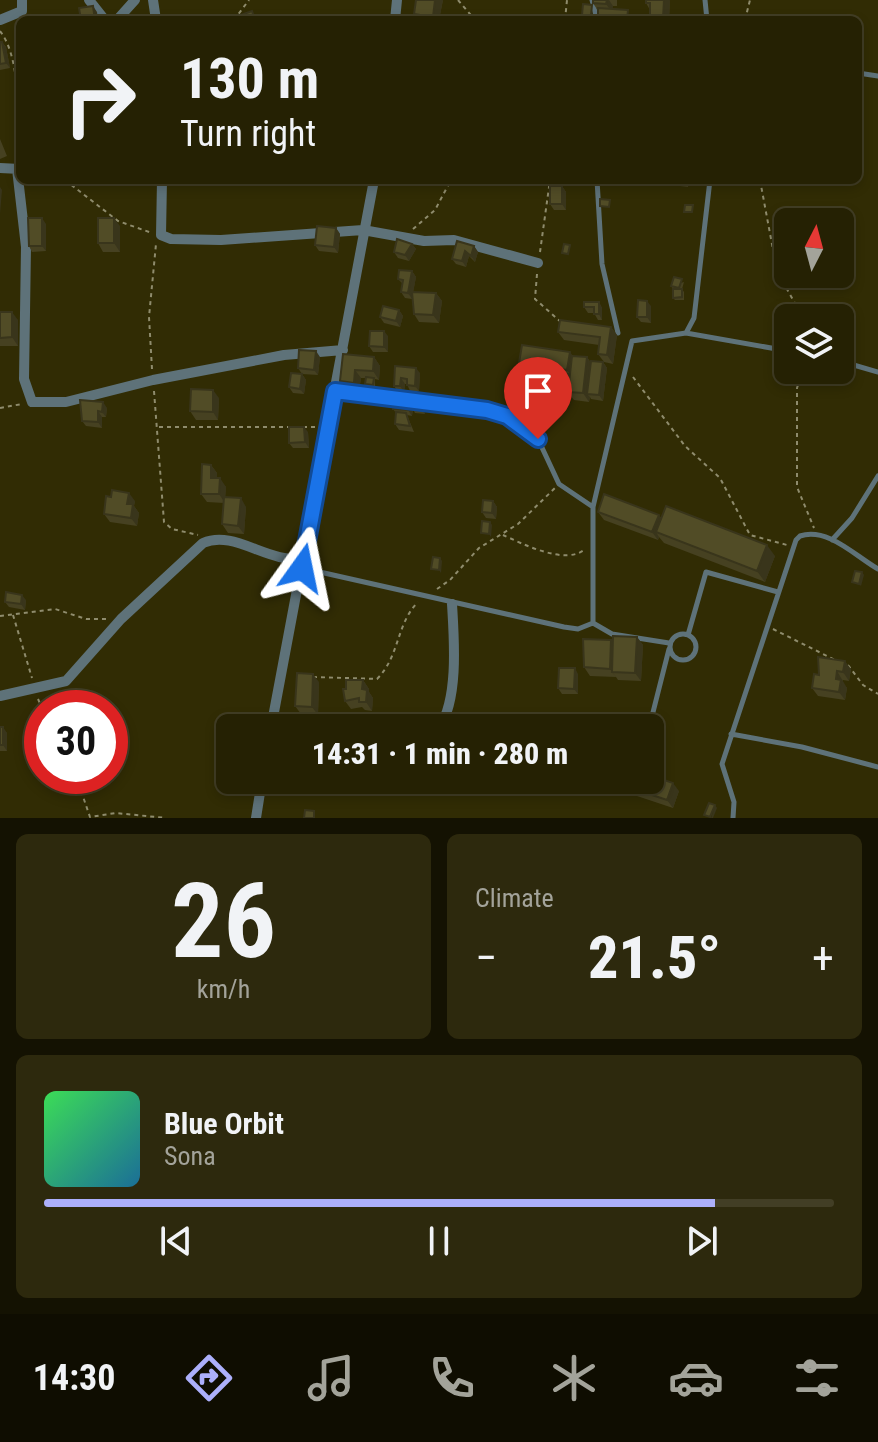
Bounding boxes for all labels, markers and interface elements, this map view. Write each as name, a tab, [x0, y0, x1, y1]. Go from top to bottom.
text: 130 m	[180, 46, 319, 112]
icon: right	[48, 48, 152, 152]
text: Turn right	[180, 113, 316, 155]
north arrow	[774, 208, 854, 288]
map controls	[774, 208, 854, 384]
button: layers	[774, 304, 854, 384]
pin	[504, 357, 572, 439]
icon: arrive	[516, 369, 560, 413]
position arrow	[260, 526, 344, 610]
speed limit sign: 30	[24, 690, 128, 794]
text: 14:31 · 1 min · 280 m	[312, 736, 568, 771]
text: 26	[171, 861, 276, 982]
text: Climate	[475, 883, 554, 913]
text: 21.5°	[588, 922, 721, 993]
text: −	[475, 932, 497, 984]
text: +	[812, 932, 834, 984]
text: km/h	[197, 974, 250, 1004]
text: Blue Orbit	[164, 1106, 284, 1141]
text: Sona	[164, 1141, 216, 1171]
icon: previous	[154, 1219, 198, 1263]
icon: pause	[417, 1219, 461, 1263]
icon: next	[680, 1219, 724, 1263]
icon: directions	[181, 1350, 237, 1406]
icon: music	[303, 1350, 359, 1406]
icon: phone	[424, 1350, 480, 1406]
icon: climate	[546, 1350, 602, 1406]
icon: car	[668, 1350, 724, 1406]
icon: filters	[789, 1350, 845, 1406]
text: 14:30	[33, 1357, 115, 1399]

